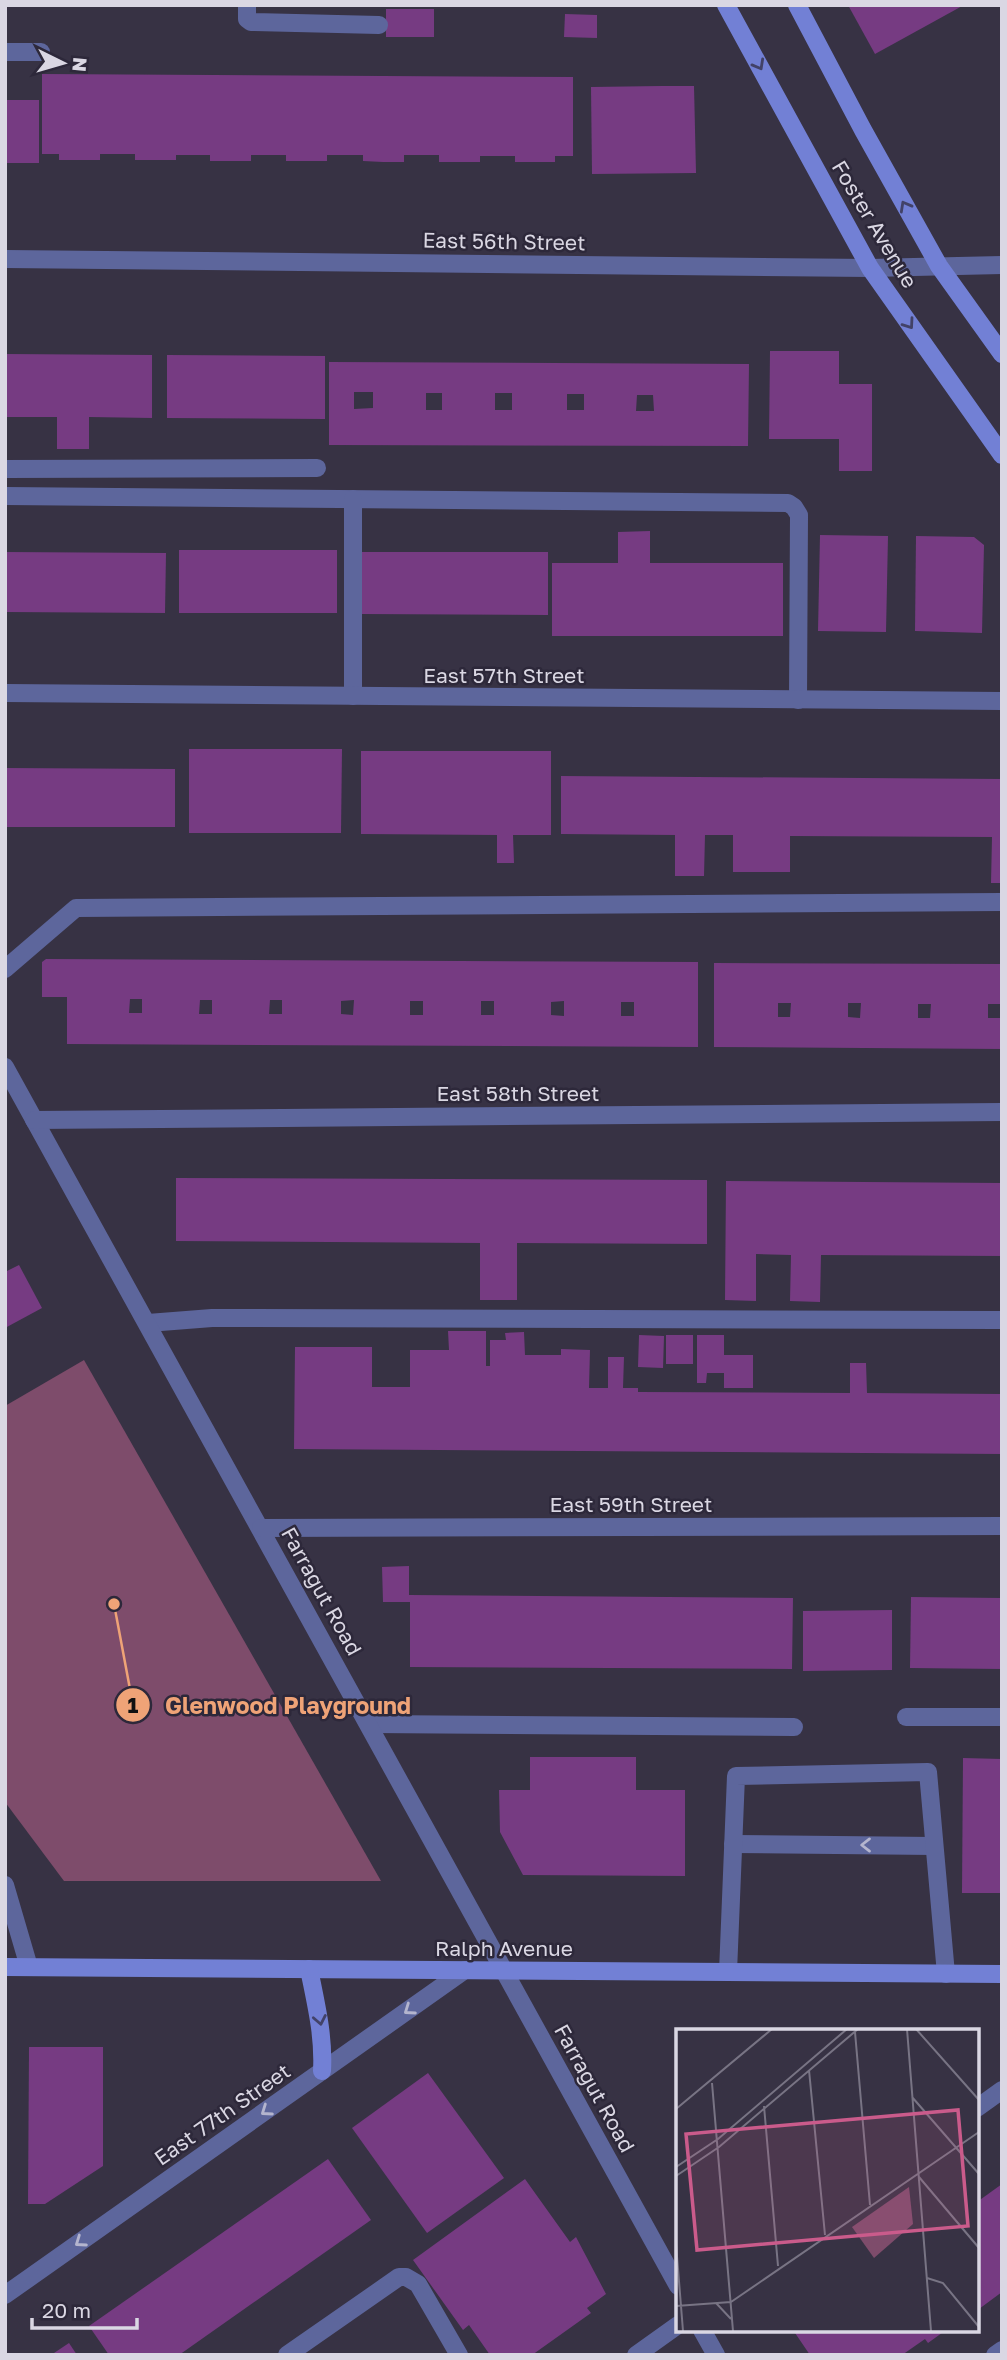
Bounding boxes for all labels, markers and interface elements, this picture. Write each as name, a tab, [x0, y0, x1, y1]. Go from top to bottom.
north arrow	[28, 28, 98, 98]
text: N	[68, 56, 93, 73]
one-way arrow	[751, 58, 764, 70]
street label: Foster Avenue	[827, 156, 923, 292]
one-way arrow	[900, 201, 913, 214]
street label: East 56th Street	[422, 227, 586, 255]
one-way arrow	[901, 316, 913, 329]
street label: East 57th Street	[423, 662, 585, 688]
street label: East 58th Street	[437, 1080, 599, 1106]
street label: East 59th Street	[550, 1491, 712, 1517]
street label: Farragut Road	[276, 1522, 368, 1660]
callout: Glenwood Playground	[116, 1683, 425, 1727]
text: Glenwood Playground	[165, 1691, 411, 1719]
text: 1	[128, 1692, 139, 1718]
one-way arrow	[860, 1837, 870, 1853]
street label: Ralph Avenue	[435, 1935, 573, 1961]
one-way arrow	[404, 2001, 417, 2014]
one-way arrow	[311, 2014, 326, 2026]
street label: Farragut Road	[549, 2019, 641, 2157]
inset map	[676, 2029, 979, 2332]
street label: East 77th Street	[149, 2057, 295, 2171]
one-way arrow	[261, 2103, 274, 2115]
one-way arrow	[75, 2234, 88, 2246]
scale bar	[32, 2286, 136, 2330]
text: 20 m	[42, 2297, 91, 2323]

